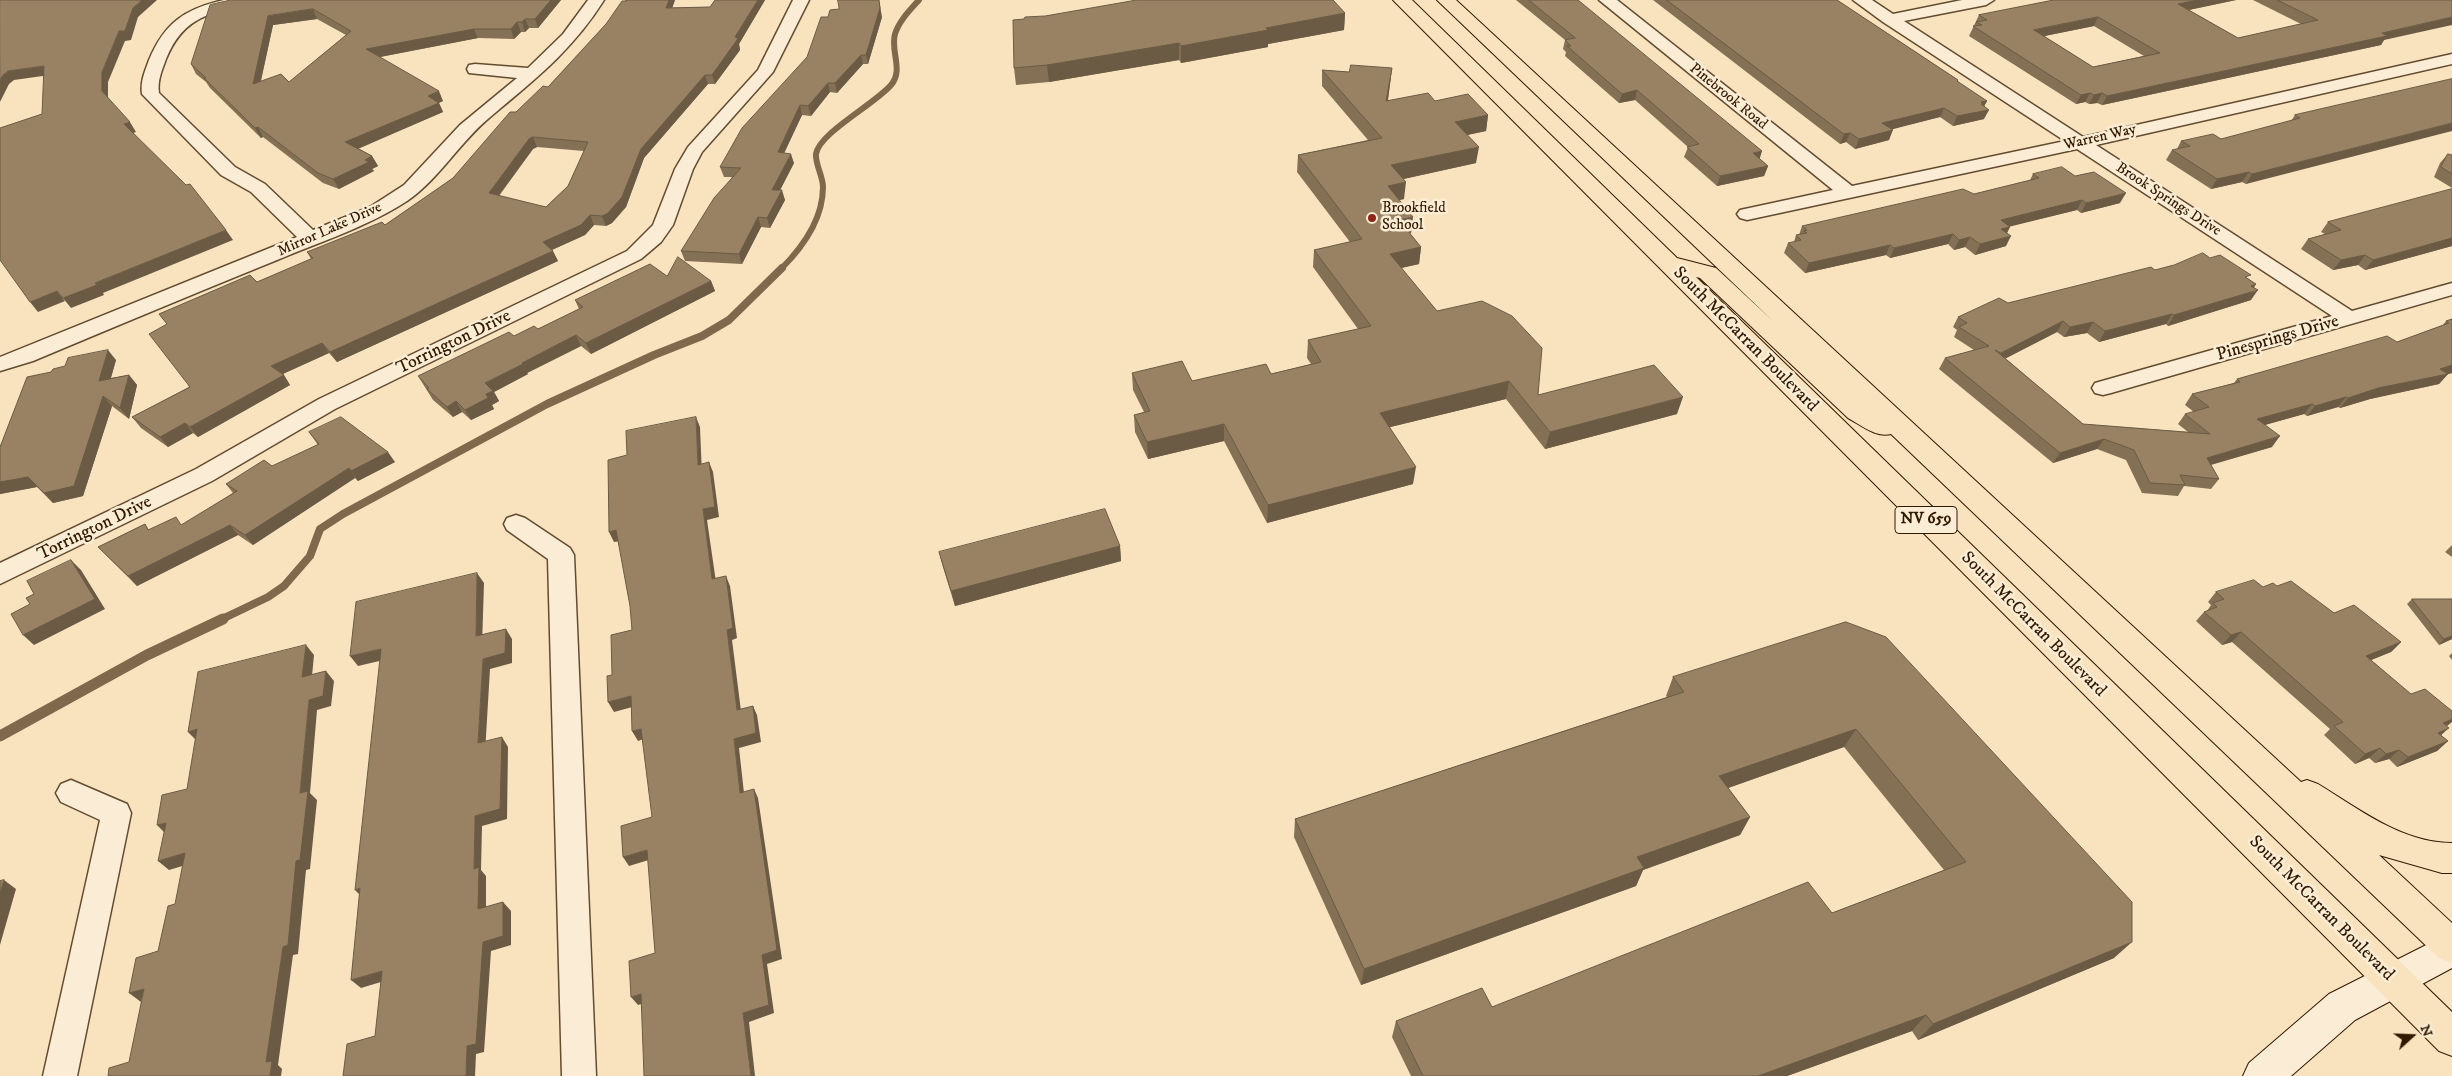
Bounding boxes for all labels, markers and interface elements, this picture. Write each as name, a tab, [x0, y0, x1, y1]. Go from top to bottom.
street label: Pinebrook Road	[1685, 60, 1771, 134]
street label: Warren Way	[2062, 121, 2138, 155]
street label: Brook Springs Drive	[2112, 159, 2224, 241]
street label: Mirror Lake Drive	[275, 199, 385, 261]
place label: Brookfield School	[1382, 200, 1446, 235]
marker: Brookfield School	[1366, 212, 1378, 224]
street label: South McCarran Boulevard	[1668, 263, 1822, 417]
street label: Torrington Drive	[393, 306, 515, 380]
street label: Pinesprings Drive	[2214, 311, 2342, 367]
street label: Torrington Drive	[34, 492, 156, 566]
road number: NV 659	[1895, 506, 1957, 534]
street label: South McCarran Boulevard	[1956, 548, 2110, 702]
street label: South McCarran Boulevard	[2244, 832, 2398, 986]
north arrow	[2387, 1011, 2437, 1061]
text: N	[2416, 1022, 2437, 1039]

